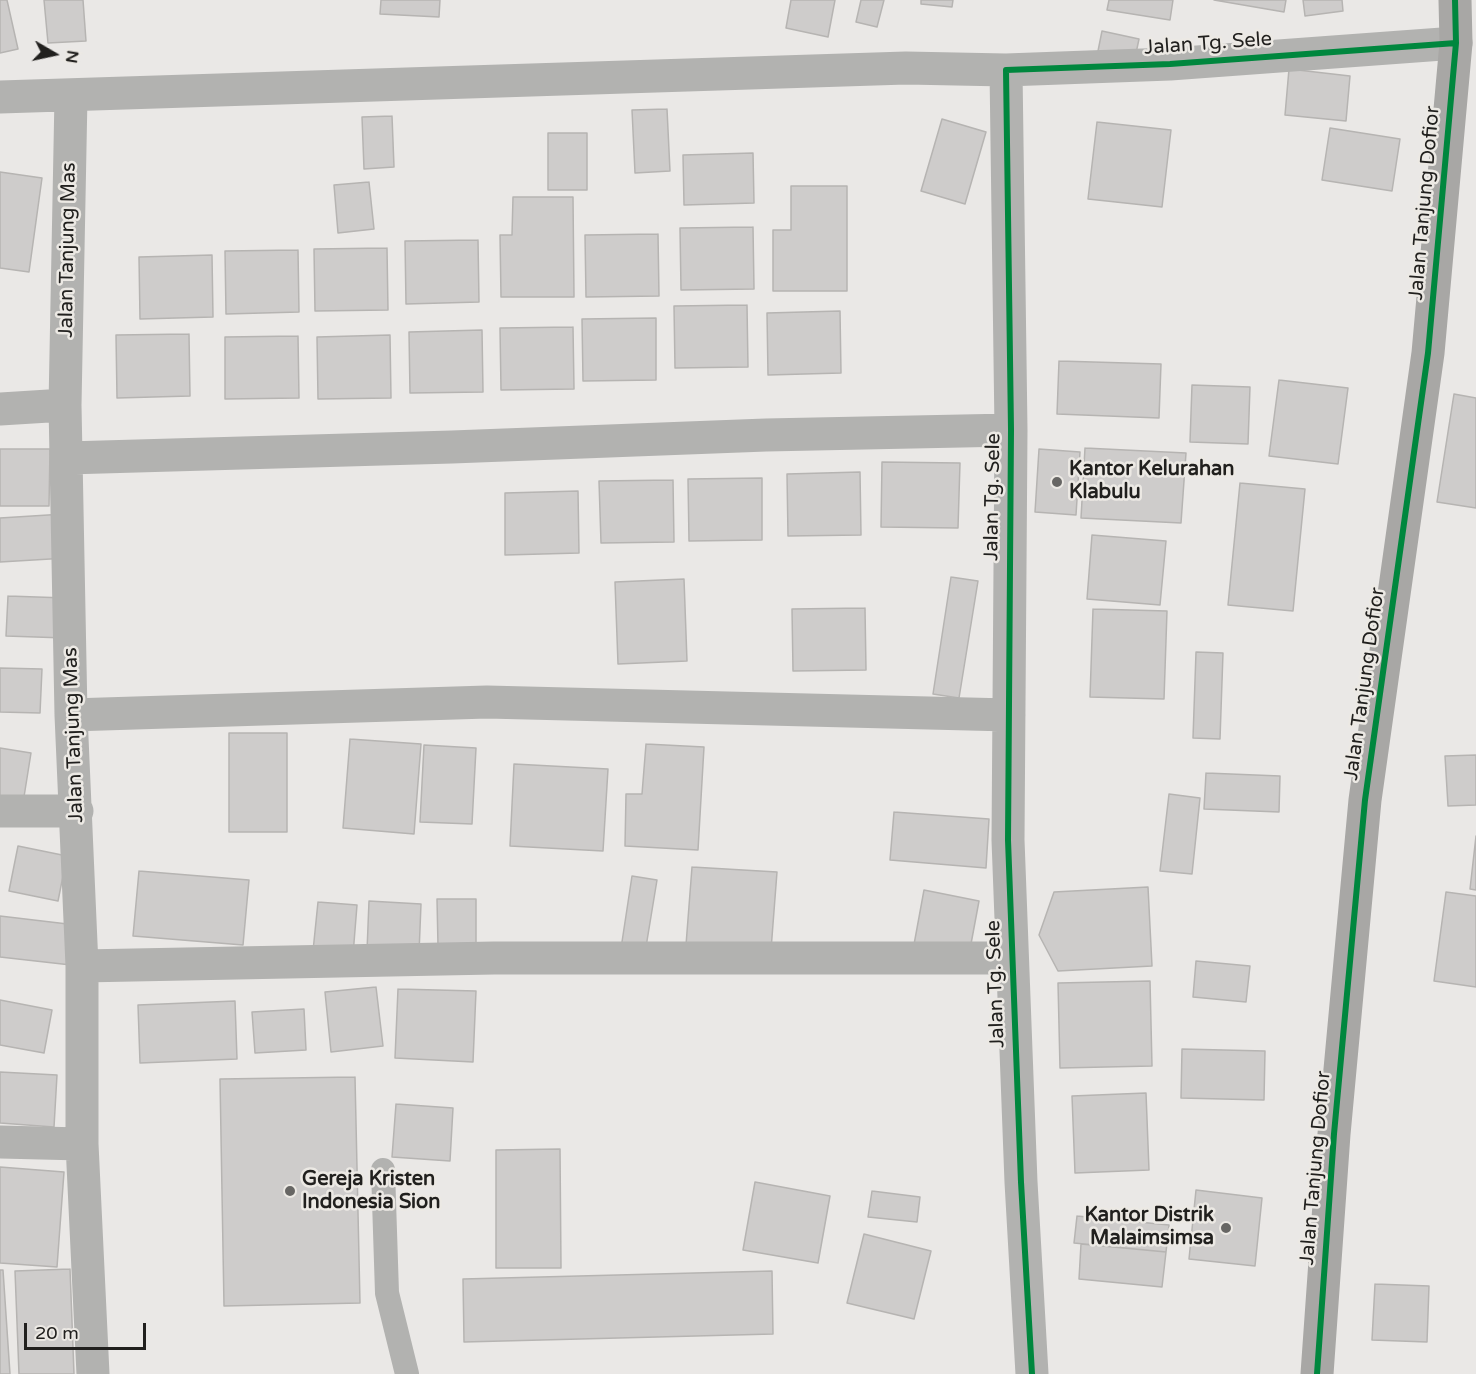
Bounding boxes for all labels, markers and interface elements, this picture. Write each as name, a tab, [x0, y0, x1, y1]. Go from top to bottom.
north arrow	[24, 24, 84, 84]
street label: Jalan Tg. Sele	[1143, 28, 1273, 60]
text: N	[61, 49, 83, 65]
street label: Jalan Tanjung Dofior	[1405, 105, 1445, 301]
street label: Jalan Tanjung Mas	[54, 162, 82, 338]
street label: Jalan Tg. Sele	[980, 433, 1006, 561]
place label: Kantor Kelurahan Klabulu	[1069, 458, 1234, 505]
marker: Kantor Kelurahan Klabulu	[1050, 475, 1064, 489]
street label: Jalan Tanjung Dofior	[1340, 586, 1390, 782]
street label: Jalan Tanjung Mas	[59, 647, 89, 823]
street label: Jalan Tg. Sele	[982, 920, 1010, 1048]
street label: Jalan Tanjung Dofior	[1296, 1070, 1336, 1266]
place label: Gereja Kristen Indonesia Sion	[302, 1168, 440, 1215]
marker: Gereja Kristen Indonesia Sion	[283, 1184, 297, 1198]
place label: Kantor Distrik Malaimsimsa	[1084, 1204, 1214, 1251]
marker: Kantor Distrik Malaimsimsa	[1219, 1221, 1233, 1235]
scale bar	[27, 1311, 148, 1349]
text: 20 m	[35, 1322, 79, 1344]

